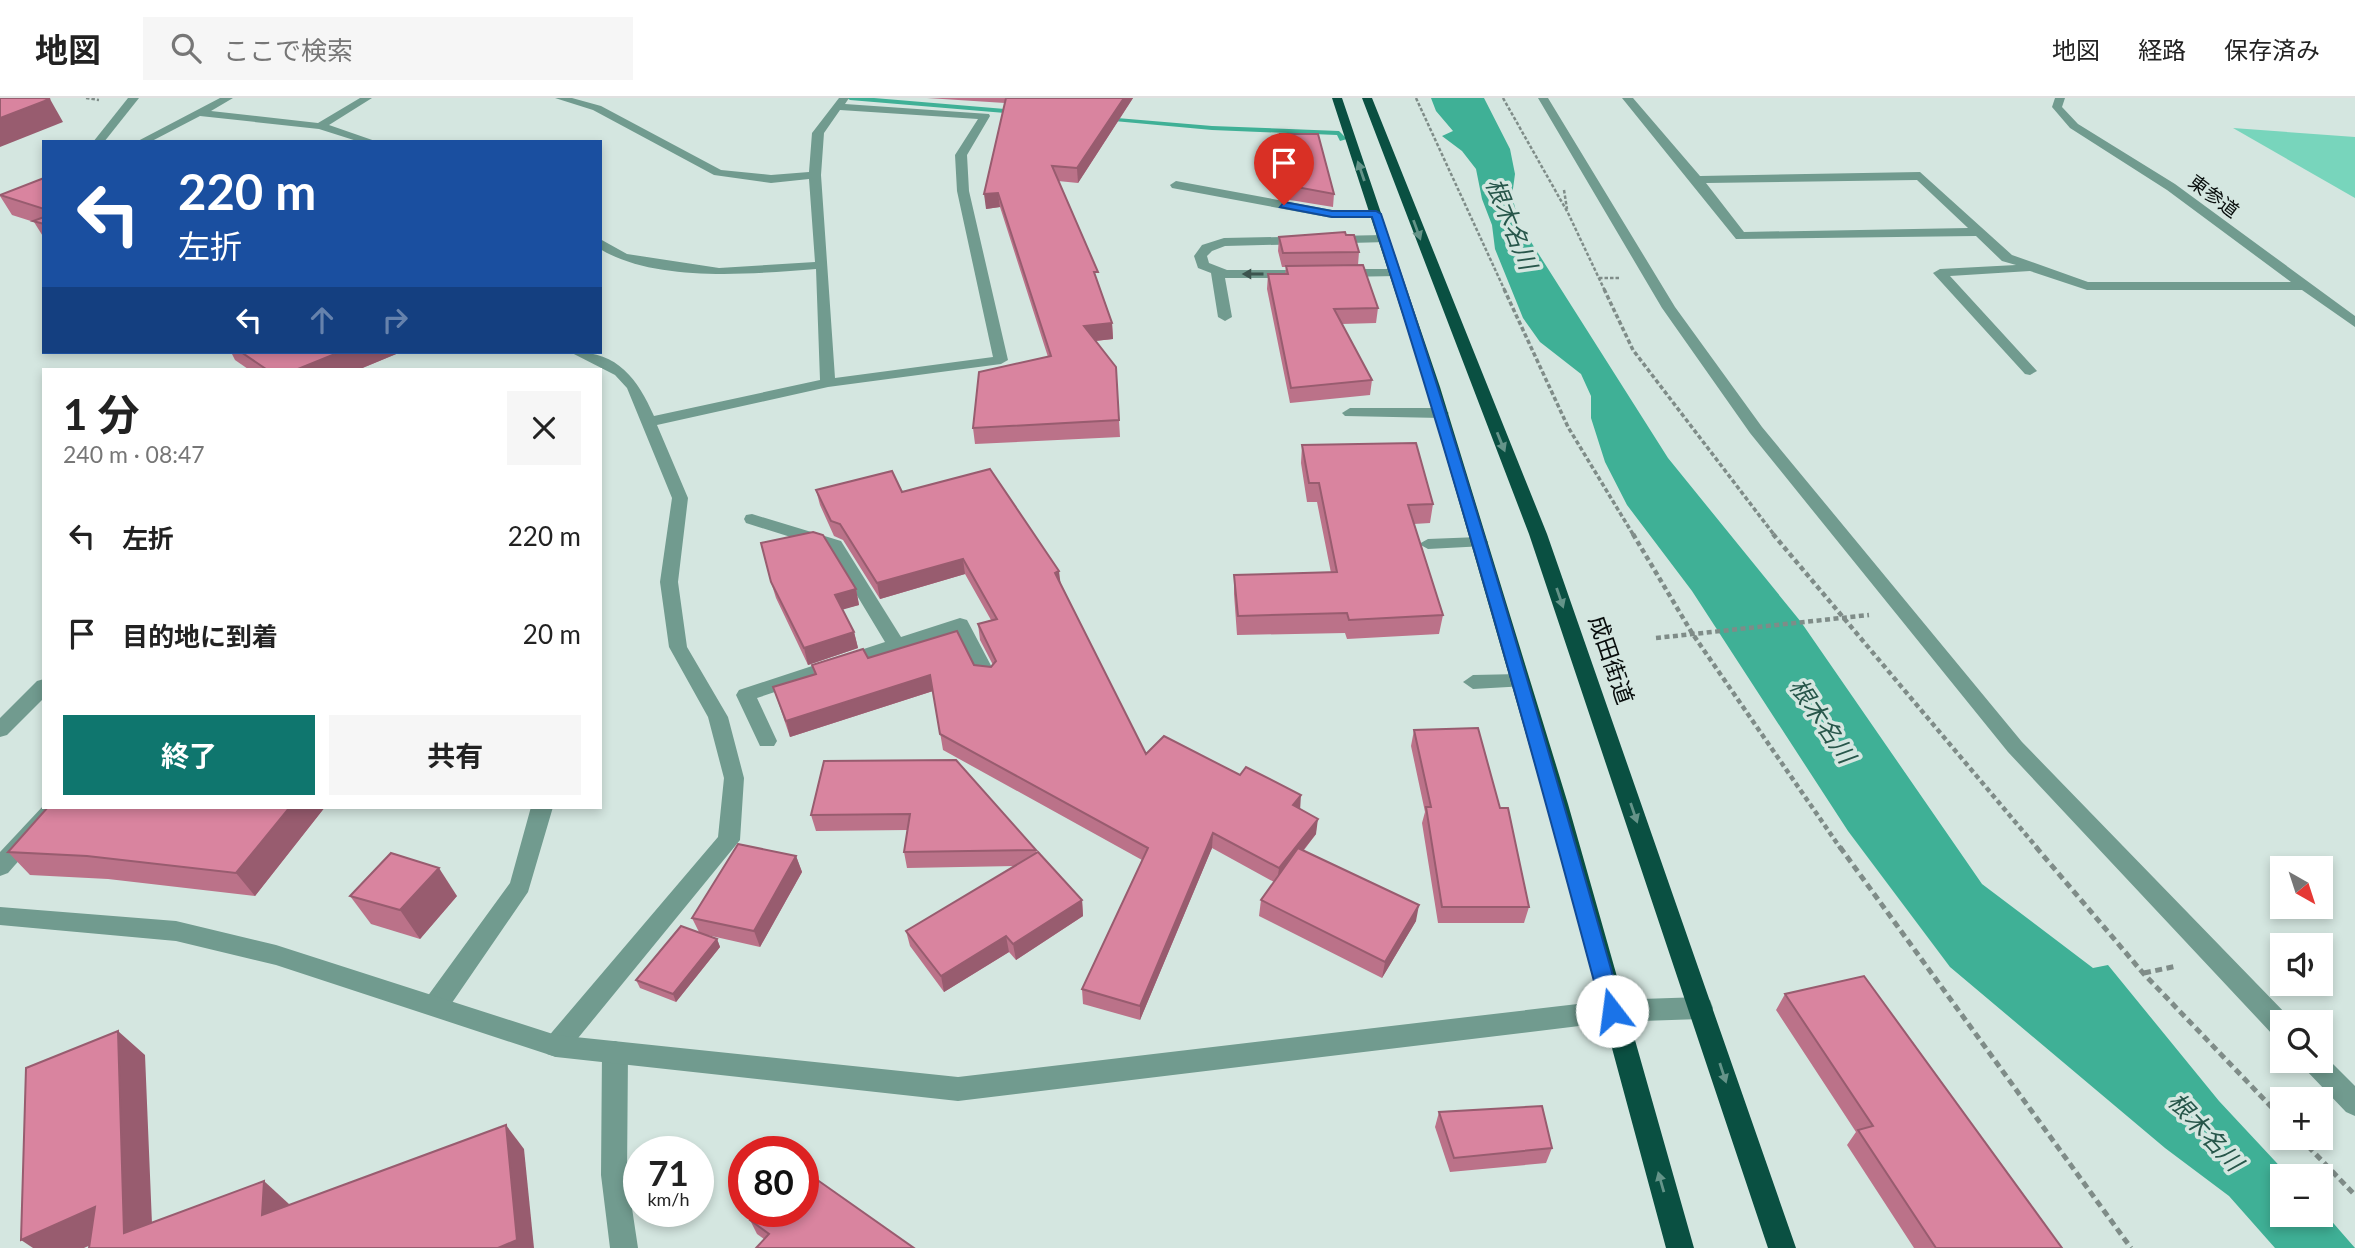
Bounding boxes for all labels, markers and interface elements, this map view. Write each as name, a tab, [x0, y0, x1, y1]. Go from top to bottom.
search box	[143, 17, 633, 80]
text: 地図	[35, 29, 101, 69]
icon: search	[167, 29, 205, 67]
text: ここで検索	[223, 34, 353, 66]
text: 地図	[2052, 35, 2100, 64]
text: 経路	[2138, 35, 2186, 64]
text: 保存済み	[2224, 35, 2320, 64]
pin	[1254, 133, 1314, 205]
icon: arrive	[1265, 144, 1303, 182]
one-way arrow	[1355, 161, 1366, 182]
text: 220 m	[178, 162, 316, 220]
icon: left	[63, 168, 154, 259]
street label: 東参道	[2185, 169, 2244, 222]
water label: 根木名川	[1481, 174, 1545, 276]
one-way arrow	[1412, 220, 1423, 241]
text: 左折	[178, 226, 242, 265]
one-way arrow	[1241, 268, 1263, 280]
icon: left	[230, 301, 268, 339]
icon: ahead	[303, 301, 341, 339]
icon: right	[376, 301, 414, 339]
text: 1 分	[63, 389, 140, 439]
button: close	[507, 391, 581, 465]
one-way arrow	[1496, 431, 1507, 452]
text: 240 m · 08:47	[63, 440, 205, 468]
icon: left	[63, 517, 101, 555]
text: 220 m	[508, 520, 581, 552]
text: 左折	[122, 522, 174, 554]
one-way arrow	[1555, 588, 1566, 609]
street label: 成田街道	[1584, 612, 1640, 708]
icon: arrive	[63, 615, 101, 653]
text: 20 m	[523, 618, 581, 650]
text: 目的地に到着	[122, 620, 278, 652]
water label: 根木名川	[1784, 672, 1864, 771]
button: 終了	[63, 715, 315, 795]
button: 共有	[329, 715, 581, 795]
one-way arrow	[1629, 803, 1640, 824]
north arrow	[2270, 856, 2333, 919]
map controls	[2270, 856, 2333, 1227]
button: sound	[2270, 933, 2333, 996]
position arrow	[1575, 974, 1649, 1048]
button: search	[2270, 1010, 2333, 1073]
one-way arrow	[1718, 1063, 1729, 1084]
water label: 根木名川	[2163, 1086, 2251, 1178]
button: +	[2270, 1087, 2333, 1150]
speed limit sign: 80	[728, 1136, 819, 1227]
text: 71	[648, 1151, 689, 1193]
button: −	[2270, 1164, 2333, 1227]
one-way arrow	[1656, 1172, 1666, 1193]
text: km/h	[647, 1188, 690, 1210]

